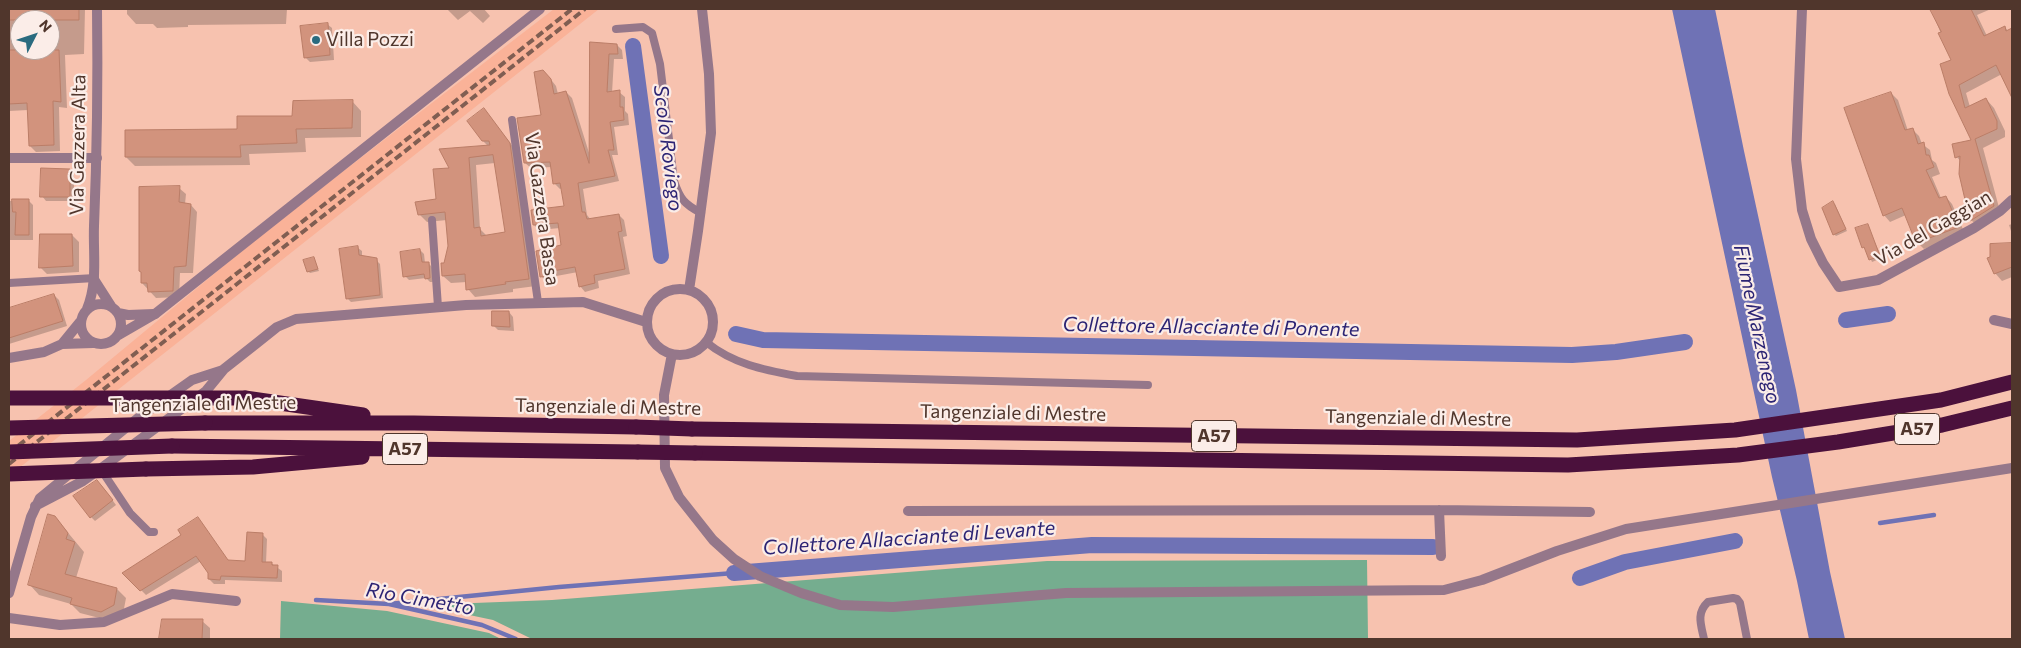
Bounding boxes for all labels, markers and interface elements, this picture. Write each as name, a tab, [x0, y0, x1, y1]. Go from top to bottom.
north arrow	[10, 10, 60, 60]
text: N	[36, 16, 56, 35]
place label: Villa Pozzi	[326, 29, 414, 51]
marker: Villa Pozzi	[310, 34, 322, 46]
street label: Via Gazzera Alta	[65, 74, 91, 216]
water label: Scolo Roviego	[648, 84, 688, 212]
street label: Via Gazzera Bassa	[520, 131, 564, 287]
street label: Via del Gaggian	[1871, 185, 1995, 271]
water label: Fiume Marzenego	[1728, 242, 1786, 406]
water label: Collettore Allacciante di Ponente	[1062, 312, 1360, 342]
street label: Tangenziale di Mestre	[110, 391, 296, 417]
street label: Tangenziale di Mestre	[515, 394, 701, 420]
street label: Tangenziale di Mestre	[920, 400, 1106, 426]
street label: Tangenziale di Mestre	[1325, 405, 1511, 431]
road number: A57	[1894, 414, 1940, 444]
road number: A57	[1192, 421, 1236, 452]
road number: A57	[382, 434, 428, 464]
water label: Collettore Allacciante di Levante	[762, 516, 1056, 560]
water label: Rio Cimetto	[364, 578, 476, 620]

